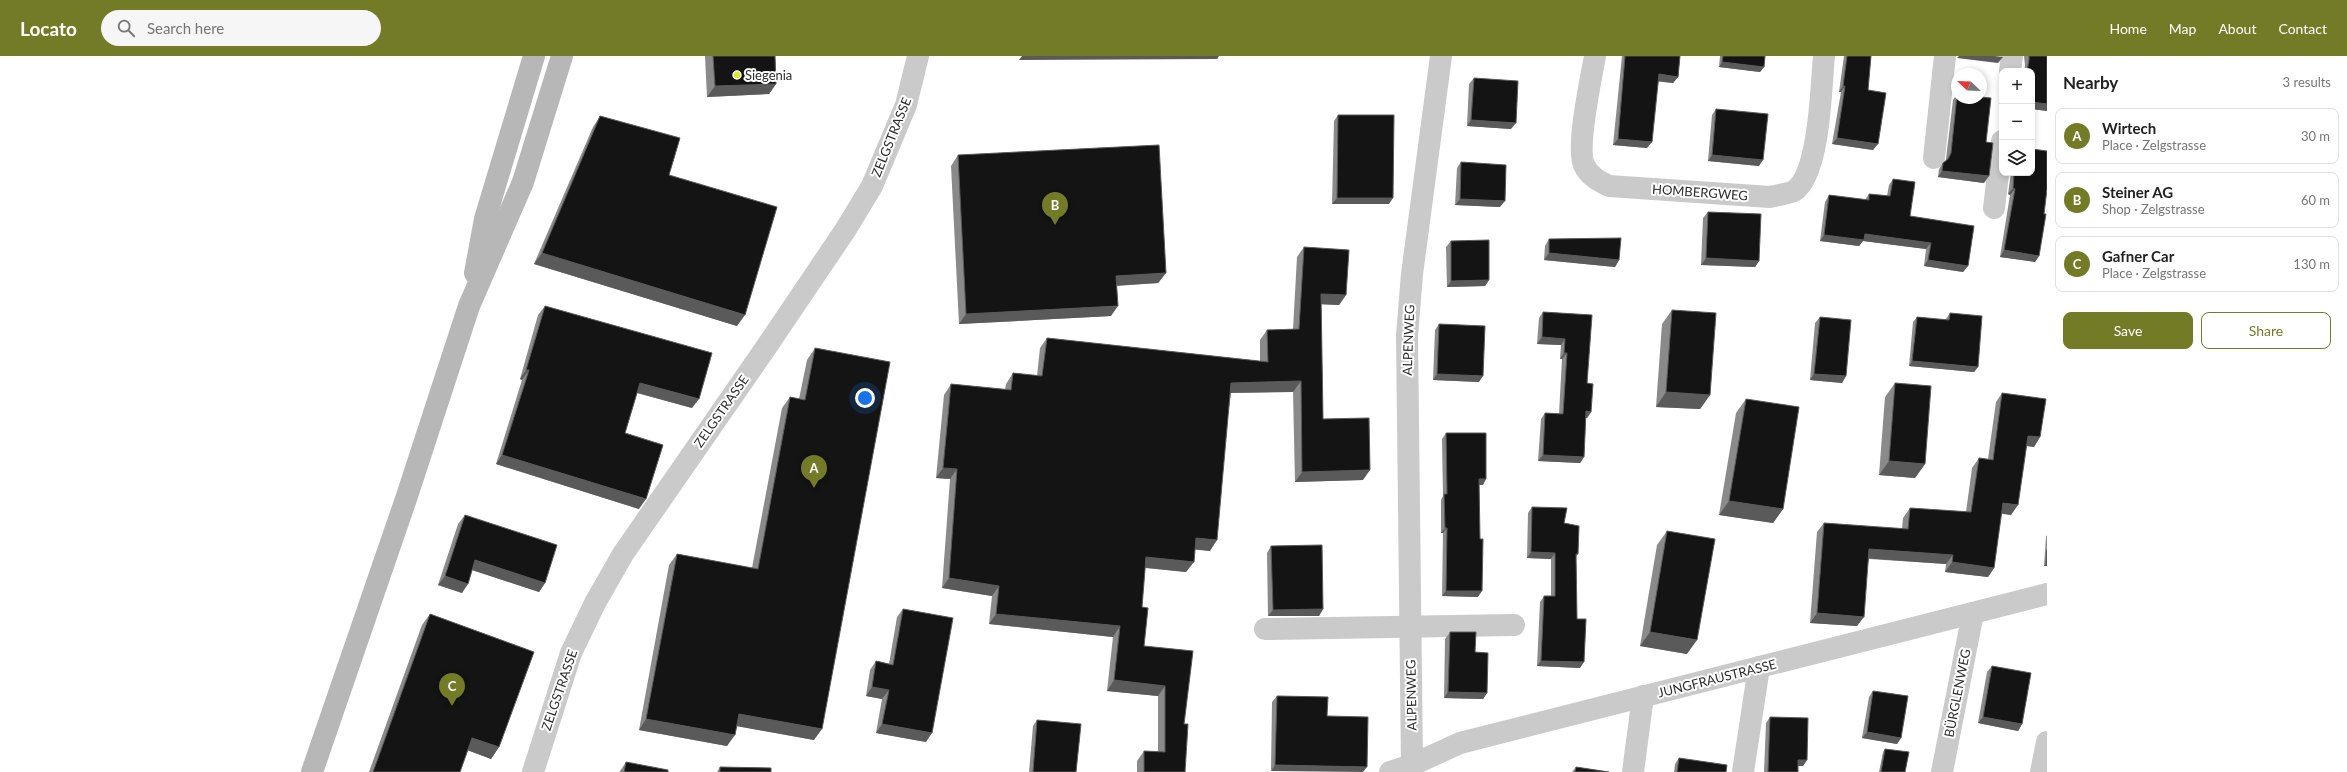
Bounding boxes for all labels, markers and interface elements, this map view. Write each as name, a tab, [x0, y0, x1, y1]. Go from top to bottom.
search box	[101, 10, 381, 46]
text: Locato	[20, 17, 77, 40]
icon: search	[115, 17, 137, 39]
text: Search here	[147, 19, 224, 37]
text: Home	[2109, 20, 2147, 37]
text: Map	[2169, 20, 2196, 37]
text: About	[2218, 20, 2256, 37]
text: Contact	[2278, 20, 2327, 37]
place label: Siegenia	[745, 67, 792, 83]
north arrow	[1951, 68, 1987, 104]
map controls	[1999, 68, 2035, 176]
button: +	[1999, 68, 2035, 104]
marker: Siegenia	[732, 70, 742, 80]
text: Nearby	[2063, 72, 2118, 93]
text: 3 results	[2283, 74, 2331, 90]
street label: ZELGSTRASSE	[868, 95, 914, 179]
button: −	[1999, 104, 2035, 140]
text: Wirtech	[2102, 119, 2156, 137]
text: A	[2072, 128, 2082, 144]
text: 30 m	[2301, 128, 2330, 144]
text: Place · Zelgstrasse	[2102, 137, 2206, 153]
button: layers	[1999, 140, 2035, 176]
street label: HOMBERGWEG	[1652, 181, 1748, 203]
text: Steiner AG	[2102, 183, 2173, 201]
pin: B	[1042, 192, 1068, 225]
text: B	[2073, 192, 2081, 208]
text: 60 m	[2301, 192, 2330, 208]
text: Shop · Zelgstrasse	[2102, 201, 2205, 217]
text: Gafner Car	[2102, 247, 2174, 265]
text: C	[2073, 256, 2081, 272]
text: 130 m	[2293, 256, 2330, 272]
text: Place · Zelgstrasse	[2102, 265, 2206, 281]
street label: ALPENWEG	[1399, 304, 1417, 376]
button: Save	[2063, 312, 2193, 349]
button: Share	[2201, 312, 2331, 349]
street label: ZELGSTRASSE	[690, 372, 752, 450]
your location	[855, 388, 875, 408]
pin: A	[801, 455, 827, 488]
street label: BÜRGLENWEG	[1941, 647, 1973, 739]
street label: ZELGSTRASSE	[538, 648, 580, 732]
street label: JUNGFRAUSTRASSE	[1656, 656, 1778, 700]
street label: ALPENWEG	[1402, 659, 1420, 731]
pin: C	[439, 673, 465, 706]

